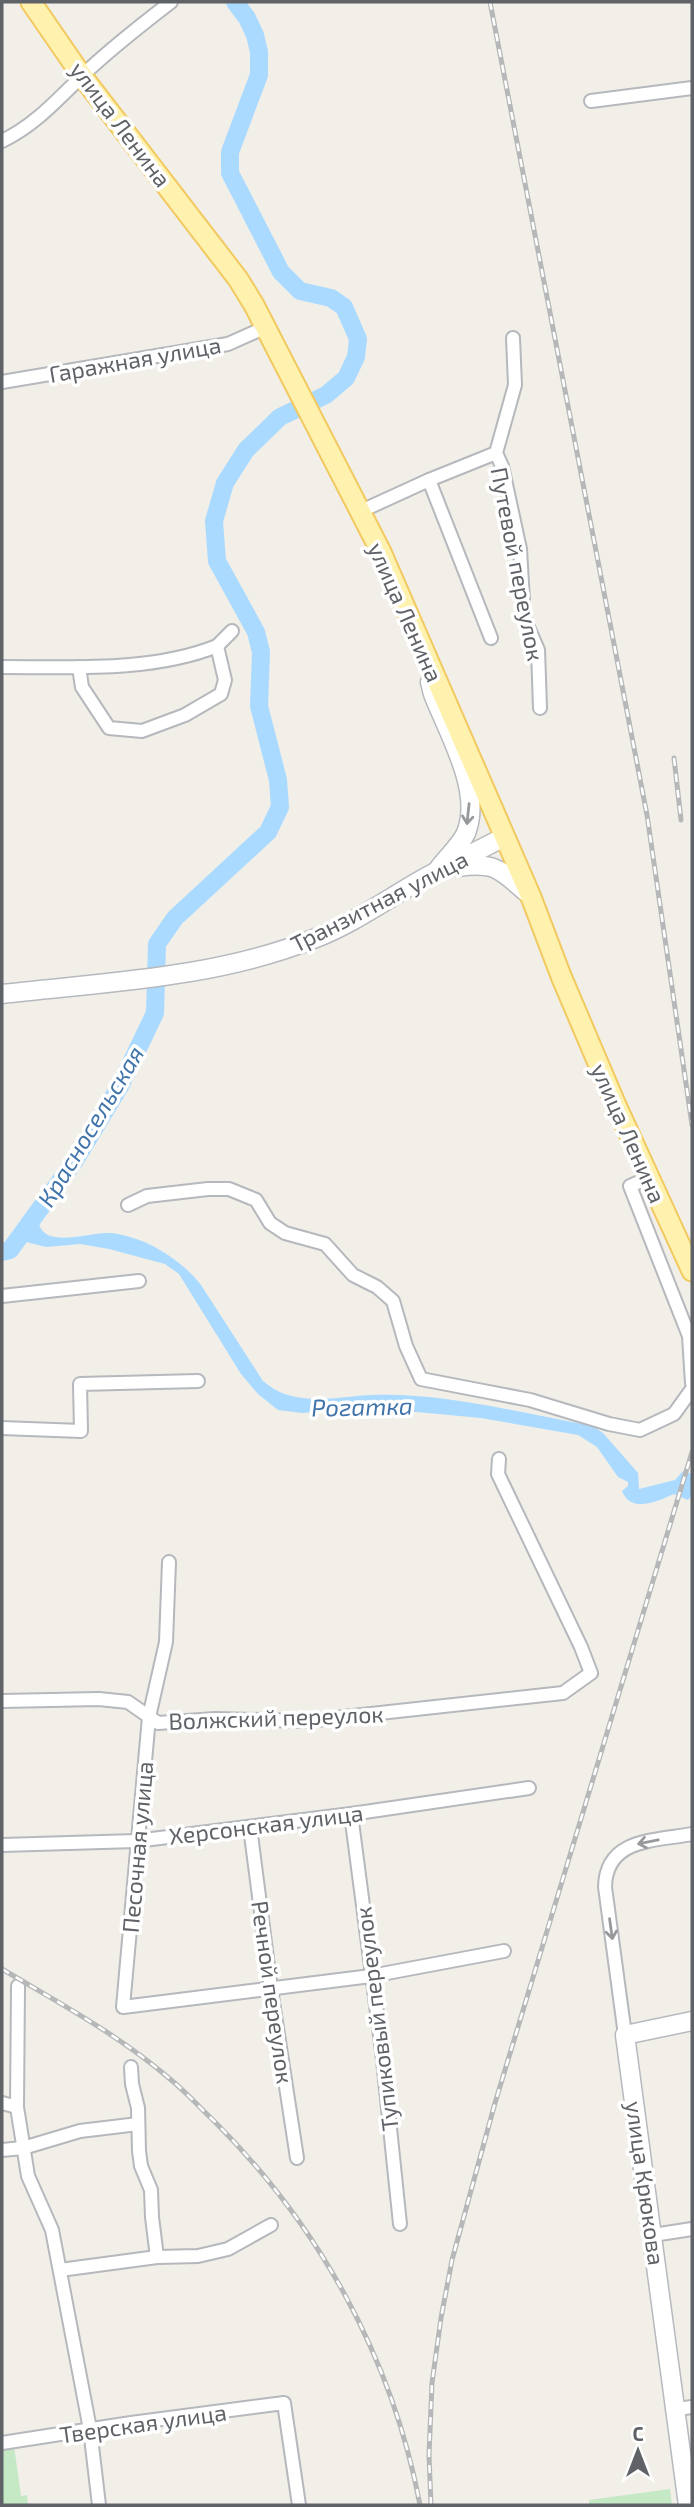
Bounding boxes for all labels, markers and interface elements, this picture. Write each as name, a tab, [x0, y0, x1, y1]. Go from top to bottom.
street label: улица Ленина	[64, 56, 177, 193]
street label: Гаражная улица	[47, 330, 223, 389]
street label: Путевой переулок	[484, 465, 551, 663]
street label: улица Ленина	[362, 538, 449, 686]
one-way arrow	[462, 802, 475, 825]
street label: Транзитная улица	[286, 844, 473, 959]
water label: Красносельская	[31, 1040, 149, 1212]
street label: улица Ленина	[585, 1059, 672, 1207]
water label: Рогатка	[311, 1391, 413, 1421]
street label: Волжский переулок	[168, 1699, 384, 1736]
street label: Песочная улица	[116, 1760, 159, 1934]
street label: Херсонская улица	[167, 1798, 365, 1851]
one-way arrow	[637, 1836, 660, 1850]
street label: Речной переулок	[245, 1899, 300, 2085]
street label: Тупиковый переулок	[348, 1905, 405, 2133]
one-way arrow	[604, 1917, 617, 1940]
street label: улица Крюкова	[620, 2099, 671, 2267]
street label: Тверская улица	[58, 2397, 228, 2450]
north arrow	[603, 2416, 673, 2486]
text: С	[632, 2422, 644, 2445]

